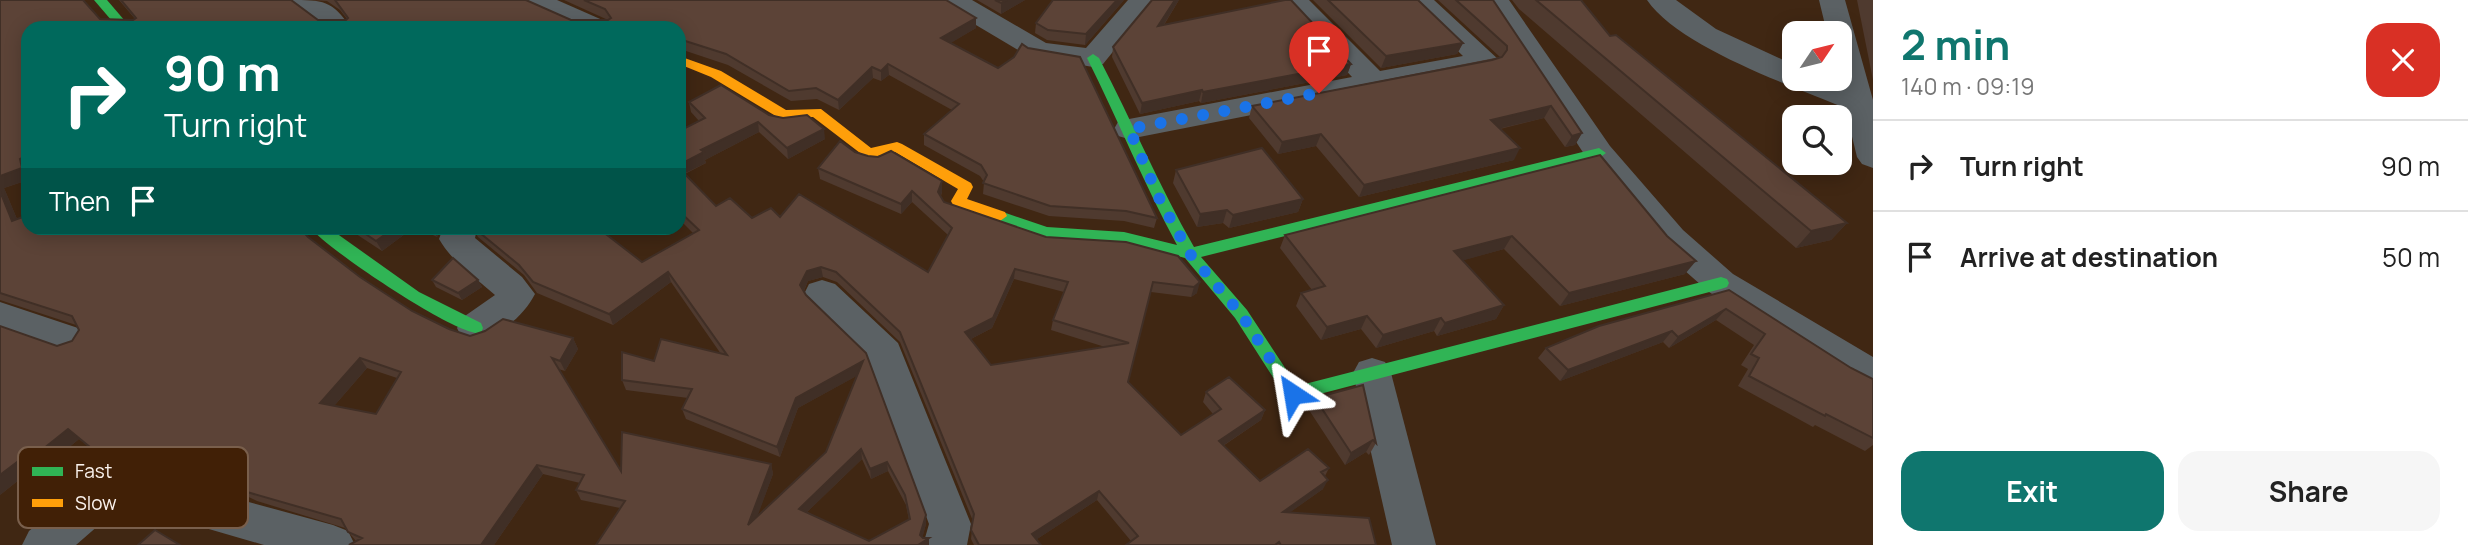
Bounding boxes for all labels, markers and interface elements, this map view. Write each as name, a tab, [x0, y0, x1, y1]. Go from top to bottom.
text: 2 min	[1901, 15, 2010, 73]
pin	[1289, 21, 1349, 93]
north arrow	[1782, 21, 1852, 91]
map controls	[1782, 21, 1852, 175]
button: close	[2366, 23, 2440, 97]
icon: arrive	[1300, 32, 1338, 70]
text: 90 m	[164, 39, 281, 106]
icon: right	[49, 49, 140, 140]
text: 140 m · 09:19	[1901, 70, 2035, 102]
text: Turn right	[164, 103, 307, 147]
button: search	[1782, 105, 1852, 175]
icon: right	[1901, 147, 1939, 185]
text: Turn right	[1960, 148, 2084, 184]
text: 90 m	[2381, 148, 2440, 184]
icon: arrive	[124, 182, 162, 220]
text: Then	[49, 183, 110, 219]
icon: arrive	[1901, 238, 1939, 276]
text: Arrive at destination	[1960, 239, 2218, 275]
text: 50 m	[2382, 239, 2440, 275]
position arrow	[1256, 357, 1330, 431]
legend	[18, 447, 248, 528]
button: Exit	[1901, 451, 2164, 531]
button: Share	[2178, 451, 2440, 531]
text: Fast	[75, 458, 112, 484]
text: Slow	[75, 490, 117, 516]

